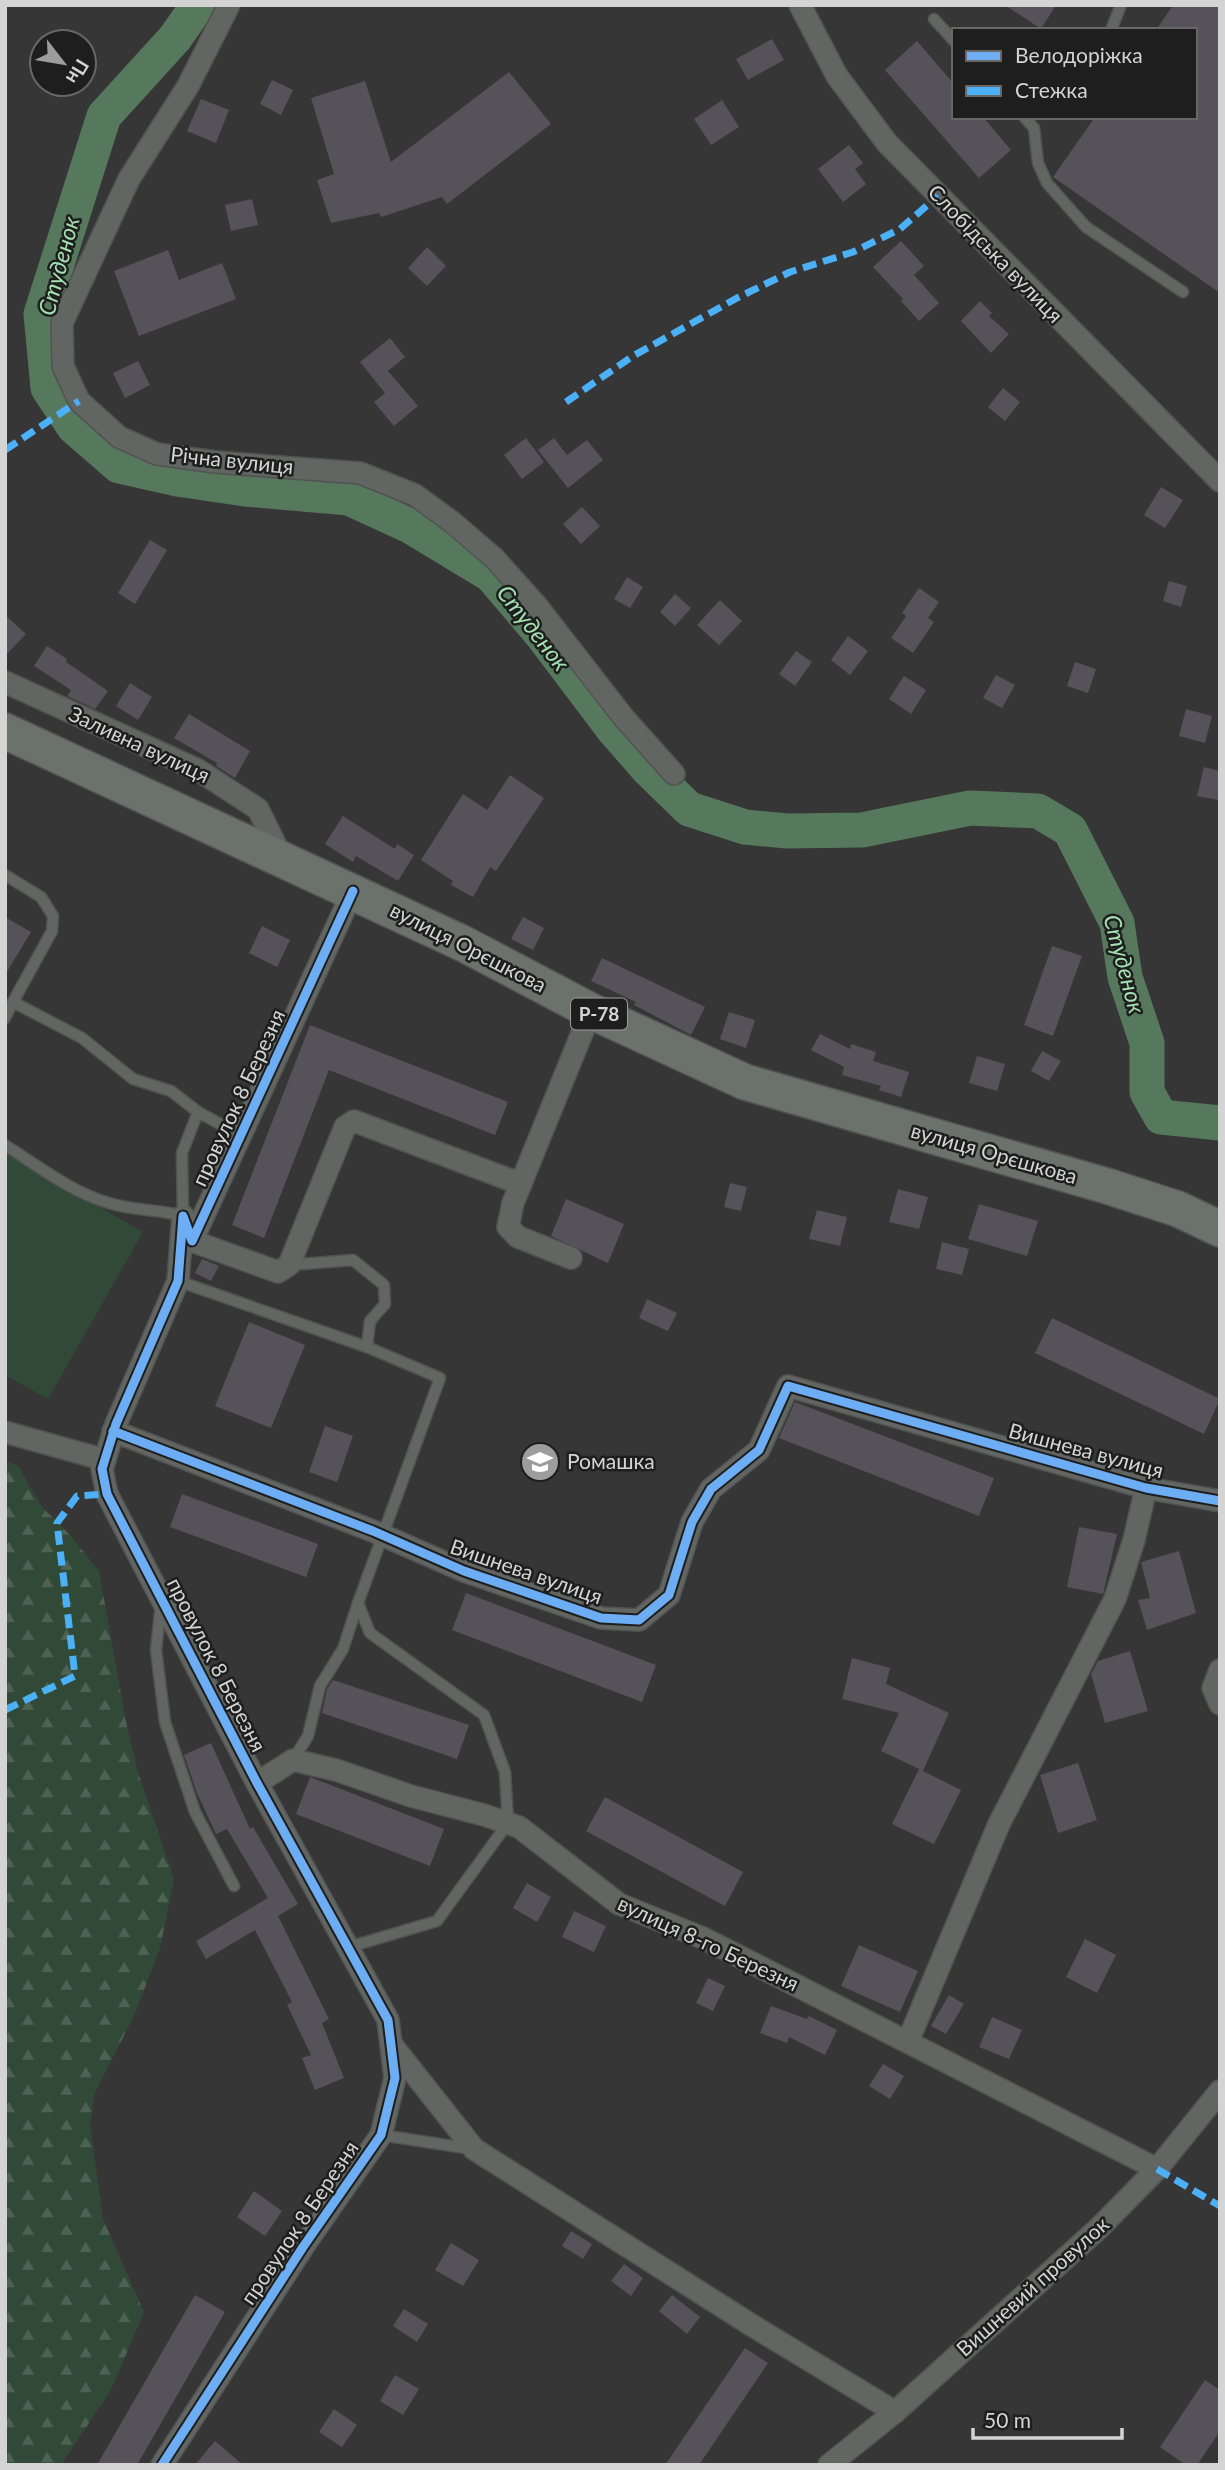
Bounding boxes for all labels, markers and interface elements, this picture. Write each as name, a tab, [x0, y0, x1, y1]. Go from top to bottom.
north arrow	[28, 28, 98, 98]
legend	[952, 28, 1197, 119]
text: Велодоріжка	[1015, 42, 1143, 67]
text: Пн	[62, 55, 94, 89]
text: Стежка	[1015, 77, 1088, 102]
street label: Слобідська вулиця	[924, 179, 1068, 327]
water label: Студенок	[31, 213, 85, 318]
street label: Річна вулиця	[169, 441, 295, 478]
water label: Студенок	[492, 579, 576, 676]
street label: Заливна вулиця	[65, 700, 214, 787]
street label: вулиця Орєшкова	[386, 897, 551, 997]
water label: Студенок	[1098, 911, 1152, 1016]
road number: Р-78	[571, 998, 627, 1030]
street label: провулок 8 Березня	[186, 1005, 290, 1190]
street label: вулиця Орєшкова	[908, 1117, 1080, 1188]
street label: Вишнева вулиця	[1006, 1417, 1167, 1482]
school or university icon: Ромашка	[519, 1441, 561, 1483]
place label: Ромашка	[567, 1448, 655, 1473]
street label: Вишнева вулиця	[447, 1533, 606, 1608]
street label: провулок 8 Березня	[163, 1573, 272, 1756]
street label: вулиця 8-го Березня	[614, 1890, 803, 1996]
street label: провулок 8 Березня	[235, 2136, 363, 2309]
street label: Вишневий провулок	[951, 2211, 1113, 2361]
scale bar	[973, 2396, 1122, 2440]
text: 50 m	[984, 2407, 1031, 2432]

